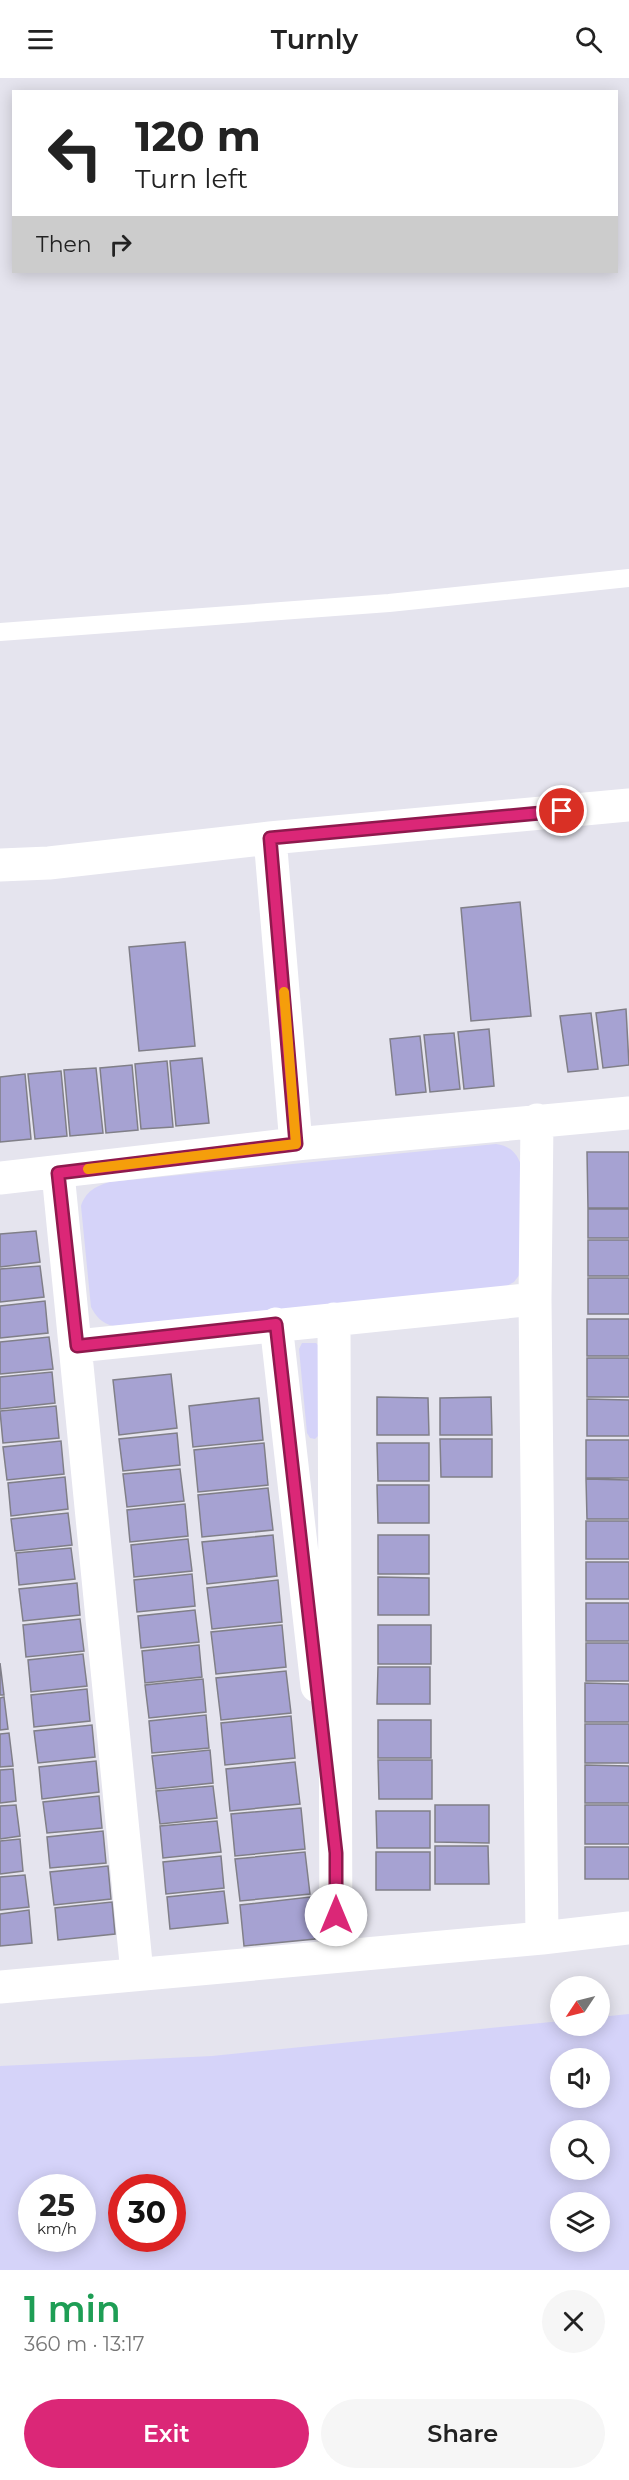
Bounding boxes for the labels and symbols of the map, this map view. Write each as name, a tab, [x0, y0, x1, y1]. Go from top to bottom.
pin	[536, 785, 587, 836]
position arrow	[304, 1883, 368, 1947]
north arrow	[550, 1976, 610, 2036]
speed limit sign: 30	[108, 2174, 186, 2252]

